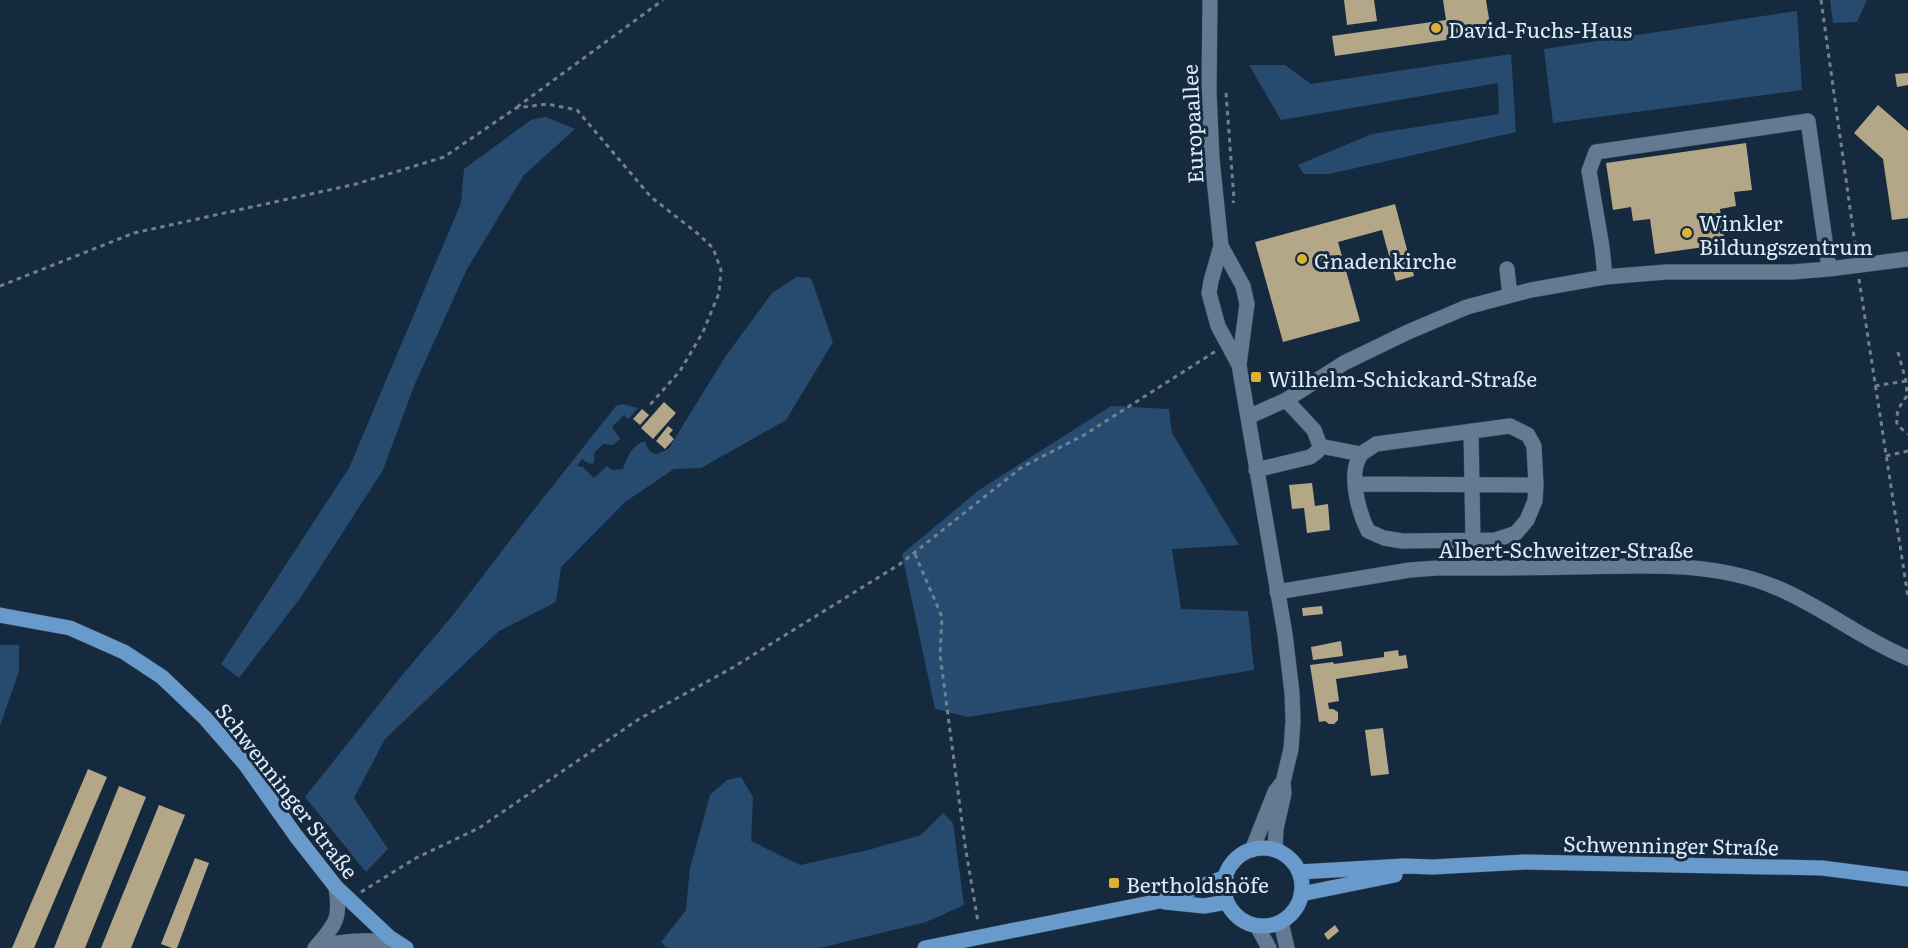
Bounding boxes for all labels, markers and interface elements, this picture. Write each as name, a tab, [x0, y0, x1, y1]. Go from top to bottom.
place label: David-Fuchs-Haus	[1448, 13, 1632, 44]
marker: David-Fuchs-Haus	[1429, 21, 1443, 35]
street label: Europaallee	[1172, 63, 1210, 185]
place label: Winkler Bildungszentrum	[1699, 206, 1873, 261]
marker: Winkler Bildungszentrum	[1680, 226, 1694, 240]
place label: Gnadenkirche	[1314, 244, 1457, 275]
marker: Gnadenkirche	[1295, 252, 1309, 266]
place label: Wilhelm-Schickard-Straße	[1268, 362, 1537, 393]
marker: Wilhelm-Schickard-Straße	[1249, 370, 1263, 384]
street label: Albert-Schweitzer-Straße	[1438, 533, 1694, 564]
street label: Schwenninger Straße	[209, 695, 367, 885]
street label: Schwenninger Straße	[1563, 827, 1779, 861]
place label: Bertholdshöfe	[1126, 868, 1269, 899]
marker: Bertholdshöfe	[1107, 876, 1121, 890]

